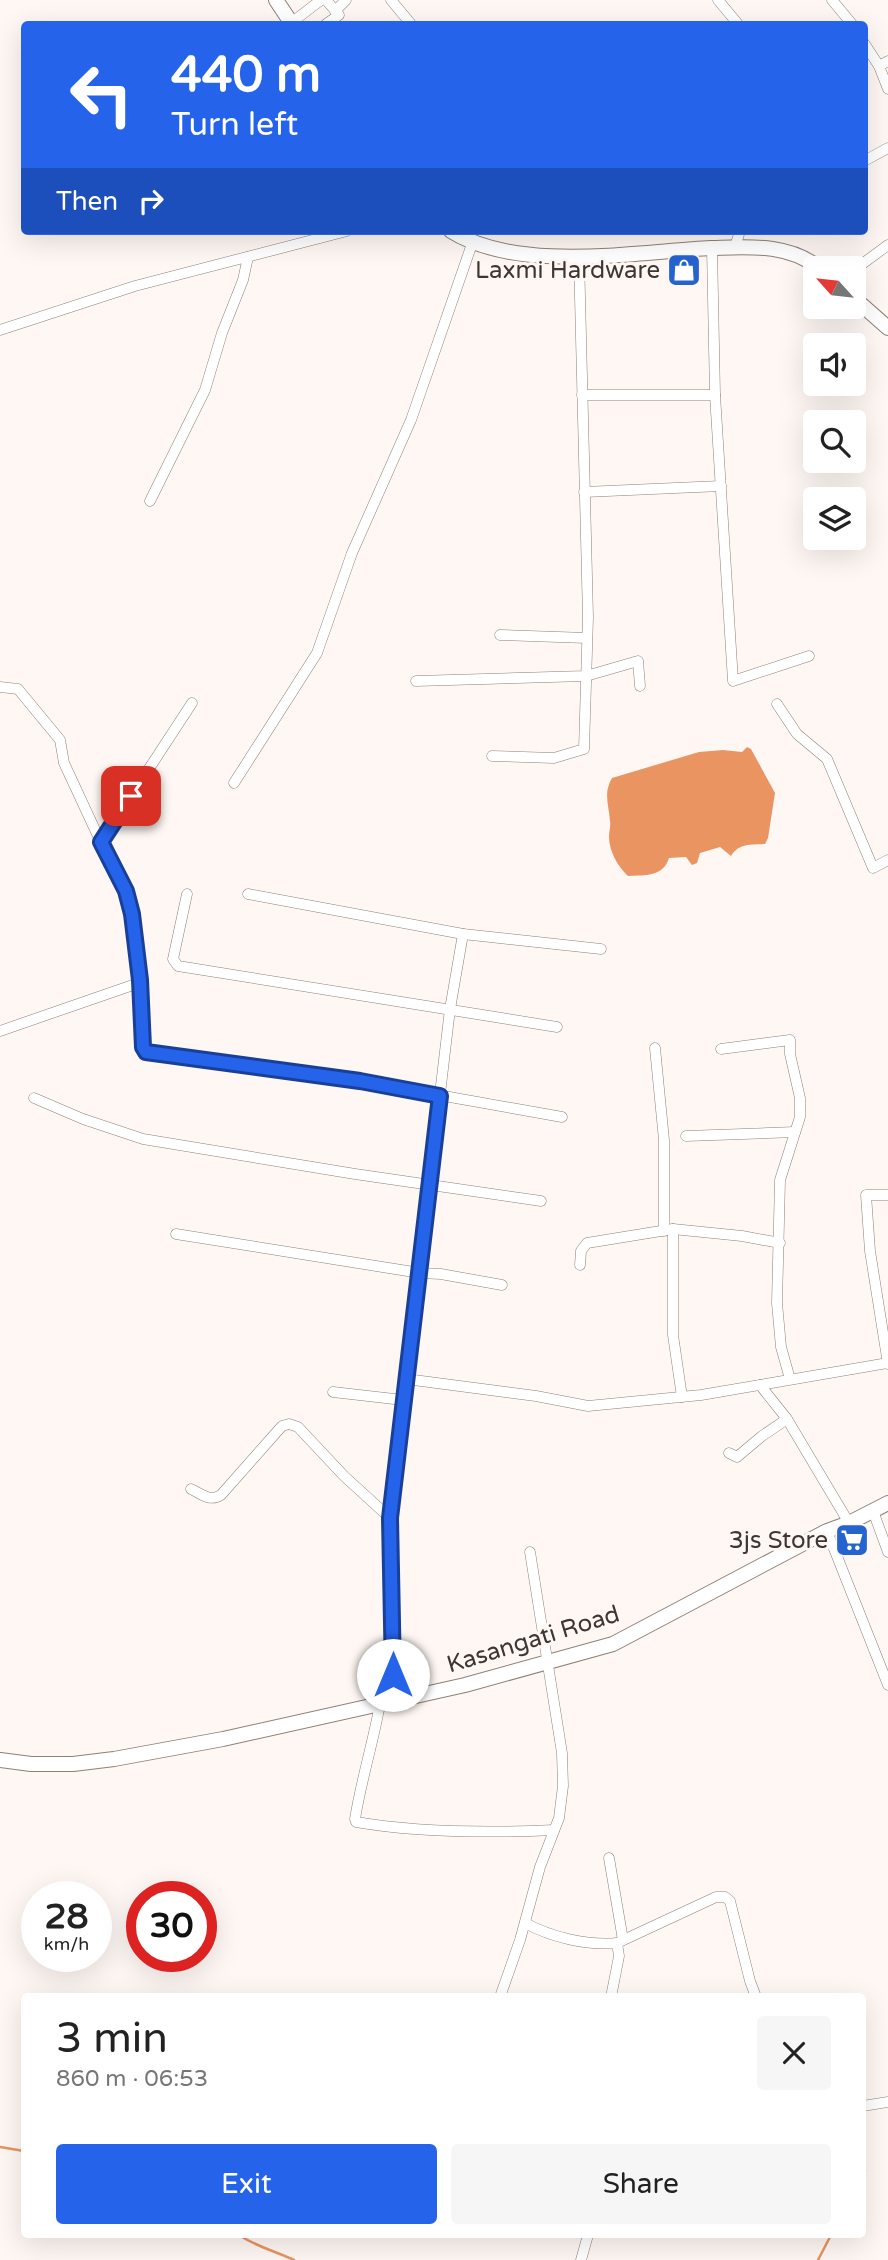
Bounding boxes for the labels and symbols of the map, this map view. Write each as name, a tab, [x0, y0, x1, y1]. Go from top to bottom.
shop icon: Laxmi Hardware	[665, 251, 703, 289]
place label: Laxmi Hardware	[475, 256, 660, 285]
north arrow	[803, 256, 866, 318]
pin	[101, 766, 161, 826]
supermarket icon: 3js Store	[833, 1521, 871, 1559]
place label: 3js Store	[729, 1526, 828, 1555]
street label: Kasangati Road	[443, 1599, 623, 1680]
position arrow	[356, 1638, 430, 1712]
speed limit sign: 30	[126, 1881, 217, 1972]

